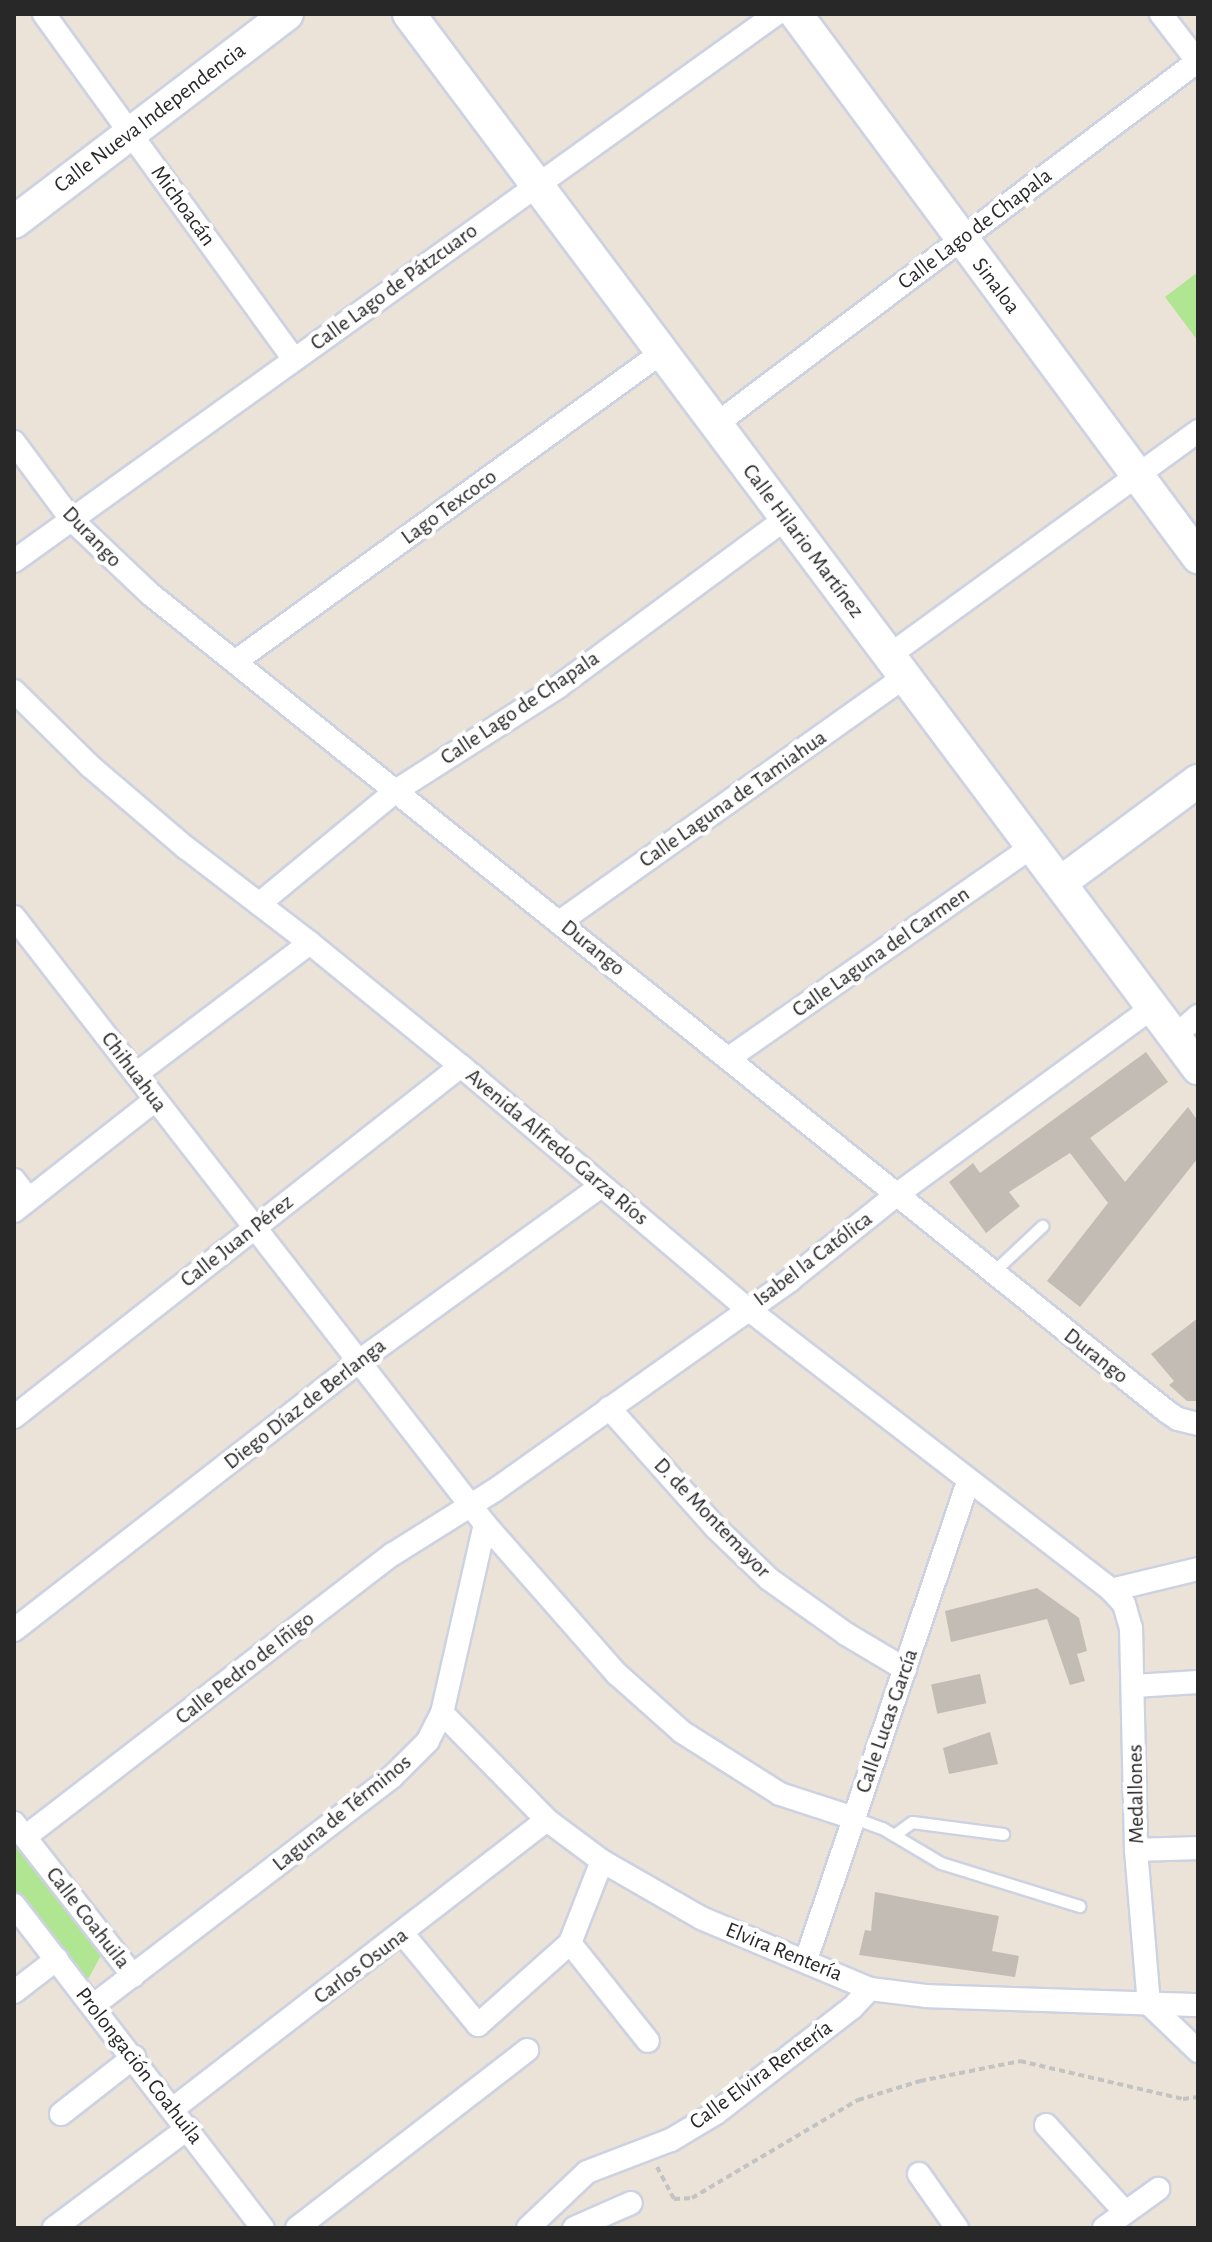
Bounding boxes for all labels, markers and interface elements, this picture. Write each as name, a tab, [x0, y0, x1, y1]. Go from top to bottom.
street label: Calle Nueva Independencia	[49, 37, 251, 199]
street label: Michoacán	[145, 161, 221, 251]
street label: Calle Lago de Chapala	[893, 163, 1057, 295]
street label: Calle Lago de Pátzcuaro	[305, 217, 483, 357]
street label: Sinaloa	[966, 253, 1026, 319]
street label: Calle Hilario Martínez	[737, 459, 869, 623]
street label: Lago Texcoco	[396, 463, 502, 551]
street label: Durango	[56, 501, 128, 573]
street label: Calle Lago de Chapala	[436, 645, 604, 771]
street label: Calle Laguna de Tamiahua	[634, 724, 832, 874]
street label: Calle Laguna del Carmen	[787, 881, 975, 1023]
street label: Durango	[556, 914, 630, 982]
street label: Chihuahua	[95, 1027, 173, 1117]
street label: Avenida Alfredo Garza Ríos	[460, 1063, 654, 1231]
street label: Calle Juan Pérez	[175, 1189, 299, 1293]
street label: Isabel la Católica	[748, 1206, 878, 1312]
street label: Durango	[1058, 1323, 1134, 1389]
street label: Diego Díaz de Berlanga	[219, 1333, 391, 1475]
street label: D. de Montemayor	[648, 1452, 776, 1584]
street label: Calle Pedro de Iñigo	[170, 1606, 320, 1730]
street label: Calle Lucas García	[850, 1645, 924, 1797]
street label: Medallones	[1122, 1744, 1150, 1844]
street label: Laguna de Términos	[267, 1749, 417, 1877]
street label: Calle Coahuila	[40, 1862, 136, 1974]
street label: Elvira Rentería	[722, 1917, 846, 1987]
street label: Carlos Osuna	[309, 1922, 413, 2010]
street label: Prolongación Coahuila	[70, 1982, 208, 2150]
street label: Calle Elvira Rentería	[685, 2014, 837, 2136]

